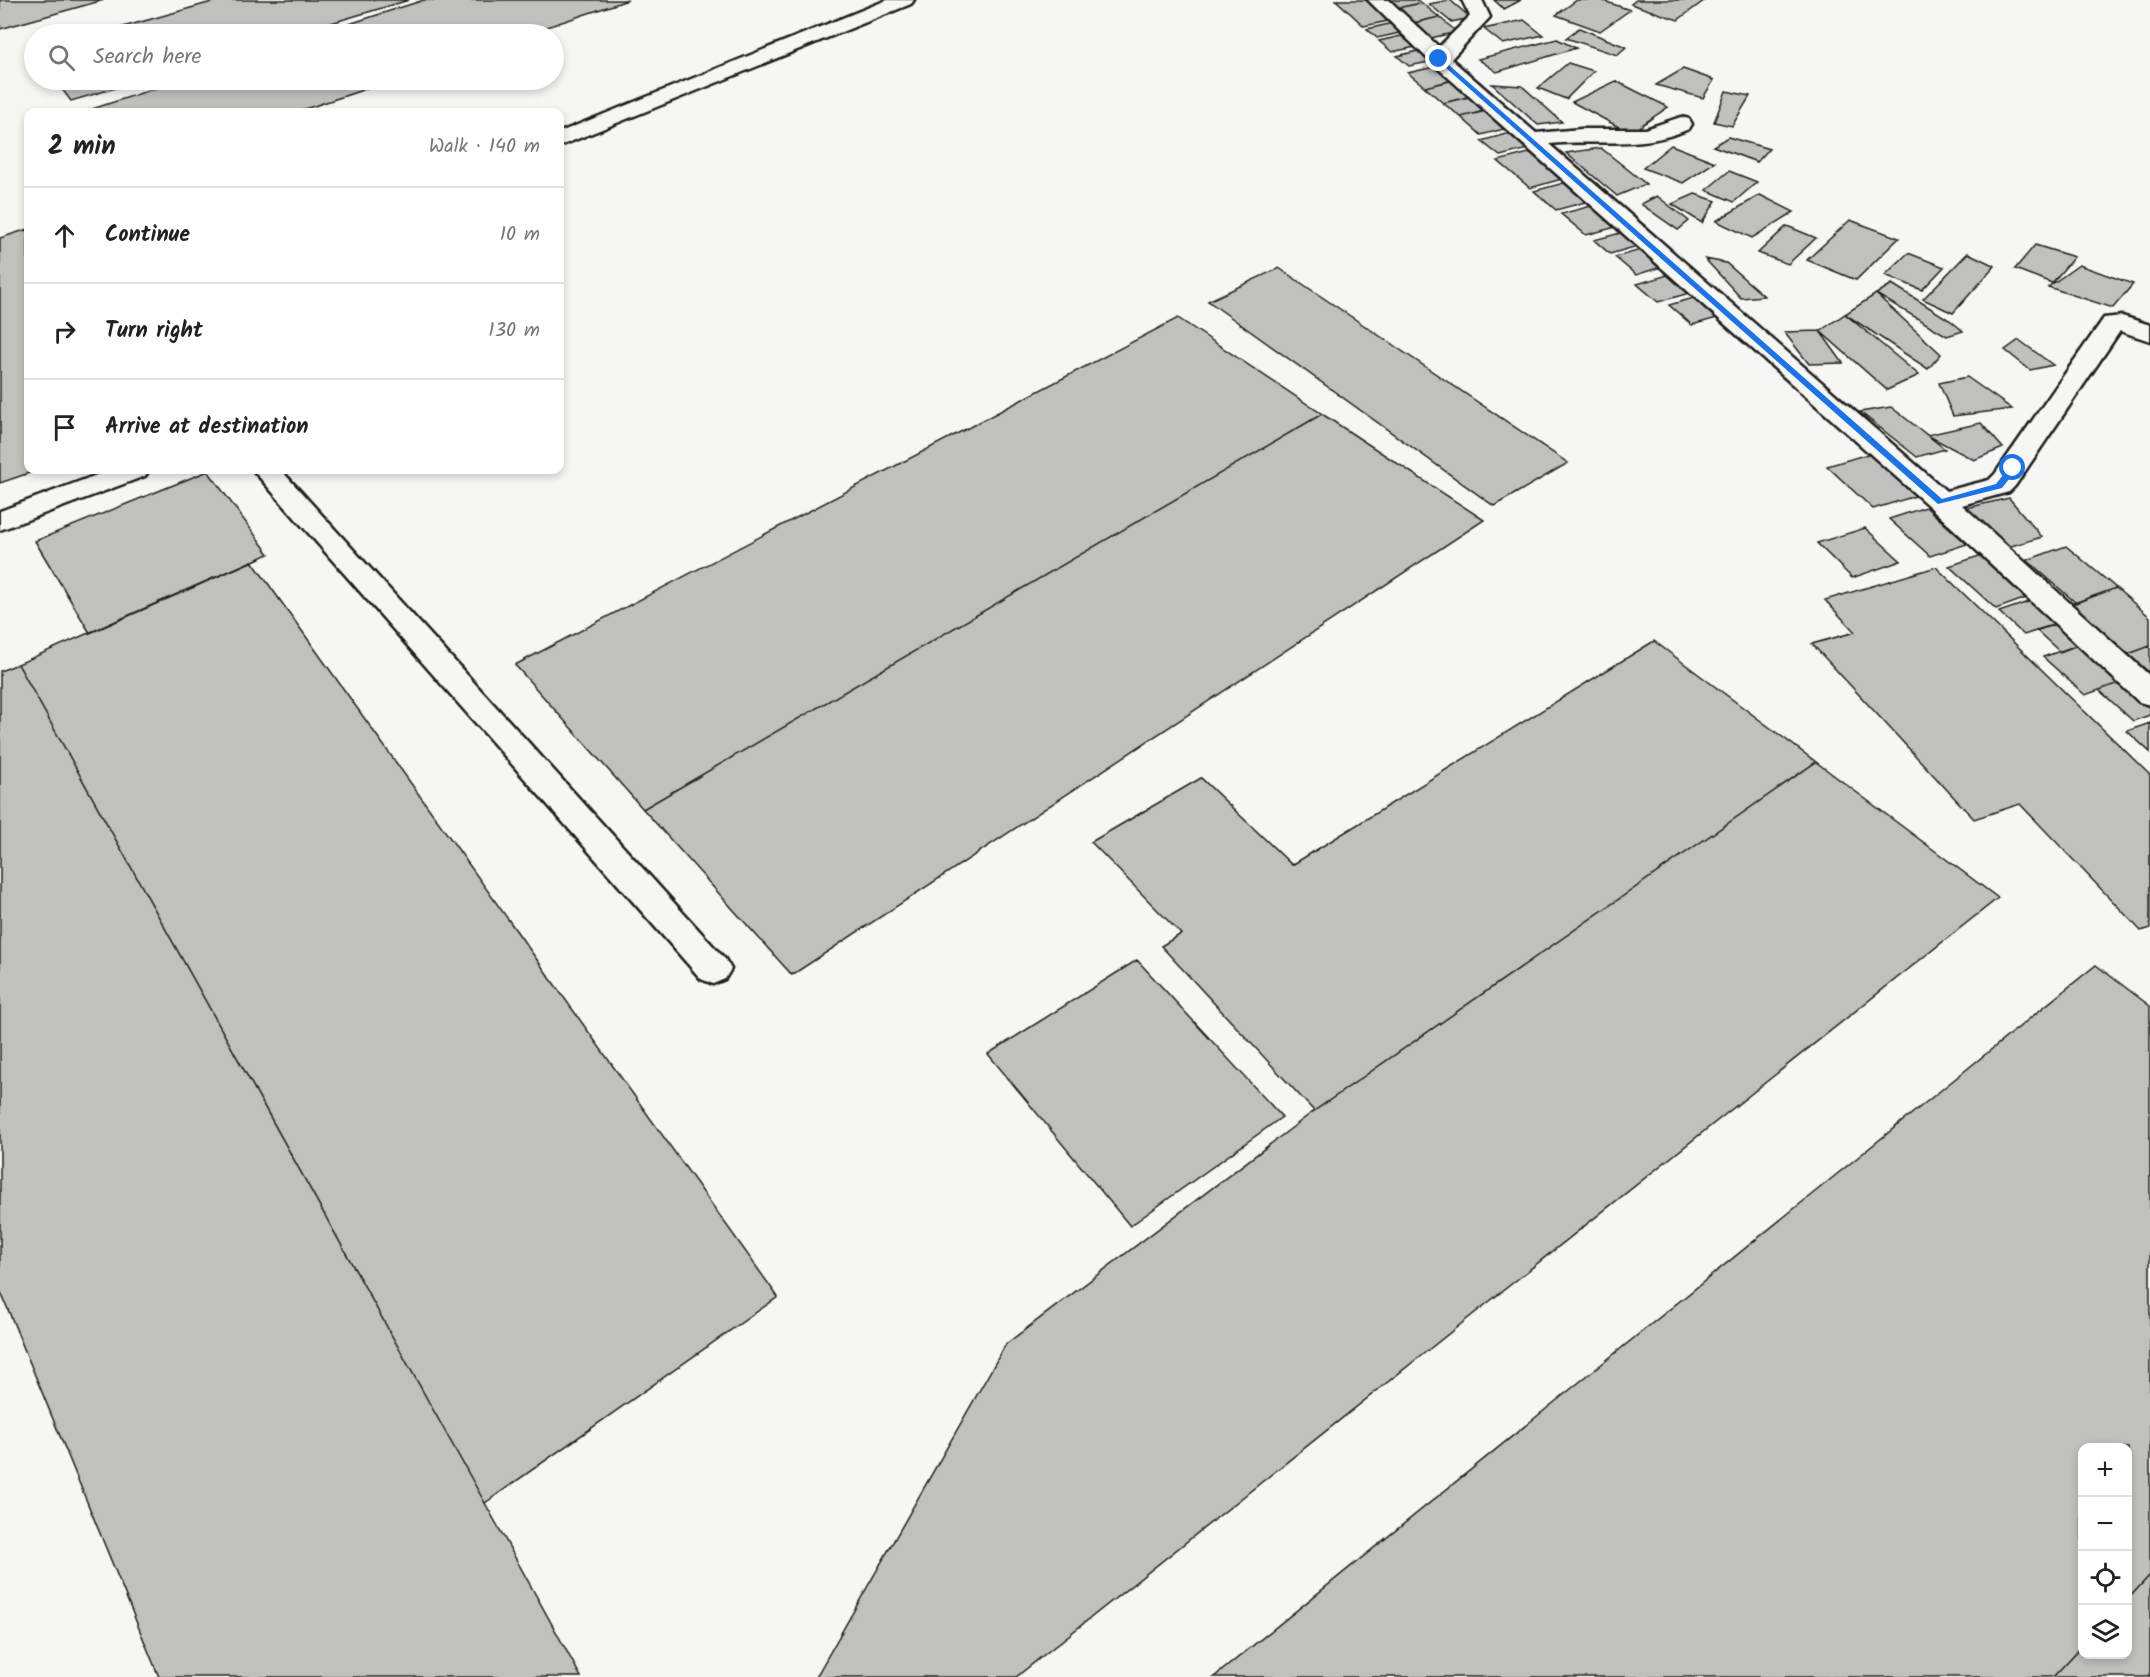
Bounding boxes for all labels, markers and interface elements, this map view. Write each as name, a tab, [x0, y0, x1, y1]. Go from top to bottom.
search box	[24, 24, 564, 90]
text: Search here	[93, 40, 201, 75]
icon: search	[45, 41, 78, 74]
route end	[1425, 45, 1451, 71]
text: 2 min	[48, 126, 116, 168]
text: Walk · 140 m	[429, 131, 540, 163]
text: Continue	[105, 218, 190, 253]
icon: ahead	[48, 219, 81, 252]
text: 10 m	[500, 219, 540, 251]
text: Turn right	[105, 314, 203, 349]
icon: right	[48, 315, 81, 348]
text: 130 m	[488, 315, 540, 347]
text: Arrive at destination	[105, 410, 308, 445]
icon: arrive	[48, 411, 81, 444]
route start	[1999, 454, 2025, 480]
map controls	[2078, 1443, 2132, 1659]
button: +	[2078, 1443, 2132, 1497]
button: −	[2078, 1497, 2132, 1551]
button: locate	[2078, 1551, 2132, 1605]
button: layers	[2078, 1605, 2132, 1659]

